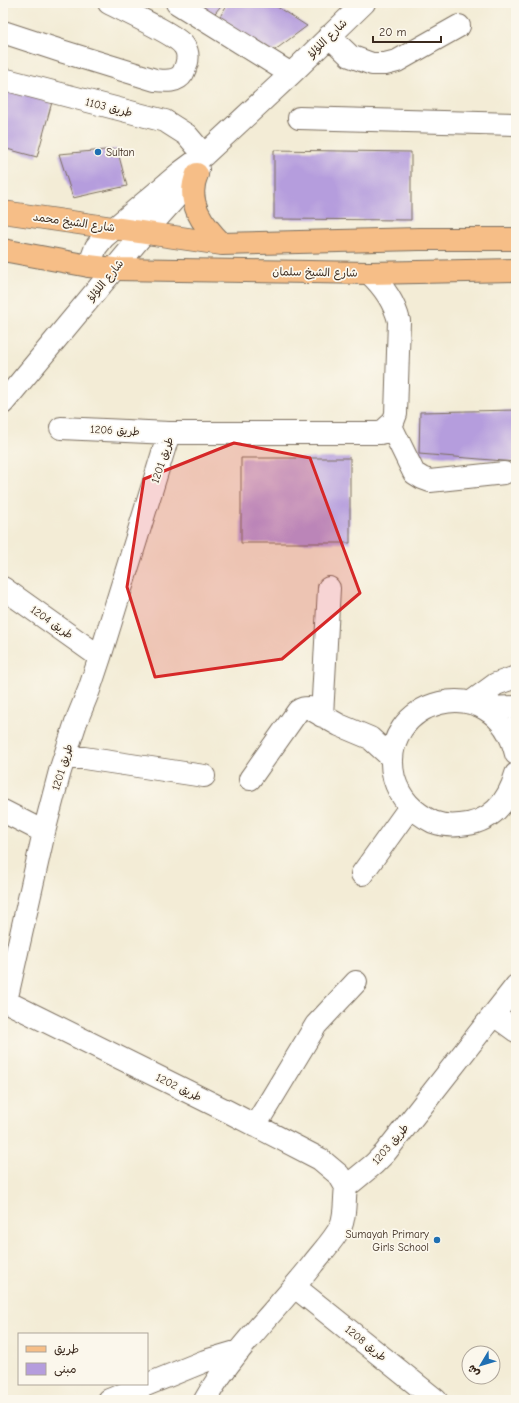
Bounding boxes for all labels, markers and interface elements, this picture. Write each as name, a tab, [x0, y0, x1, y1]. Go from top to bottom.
street label: شارع اللؤلؤ	[304, 16, 351, 62]
scale bar	[373, 18, 441, 44]
text: 20 m	[379, 25, 407, 39]
street label: طريق 1103	[84, 95, 134, 120]
place label: Sultan	[106, 146, 135, 159]
marker: Sultan	[93, 147, 103, 157]
street label: شارع الشيخ محمد	[32, 210, 116, 237]
street label: شارع اللؤلؤ	[84, 257, 128, 306]
street label: شارع الشيخ سلمان	[272, 265, 358, 282]
street label: طريق 1206	[90, 423, 140, 438]
street label: طريق 1201	[149, 435, 176, 485]
street label: طريق 1204	[28, 603, 75, 642]
street label: طريق 1201	[49, 742, 76, 792]
street label: طريق 1202	[154, 1071, 204, 1104]
street label: طريق 1203	[369, 1122, 411, 1167]
place label: Sumayah Primary Girls School	[345, 1228, 429, 1254]
marker: Sumayah Primary Girls School	[432, 1235, 442, 1245]
street label: طريق 1208	[342, 1323, 389, 1364]
legend	[18, 1333, 148, 1385]
text: طريق	[54, 1342, 79, 1356]
north arrow	[461, 1345, 501, 1385]
text: مبنى	[54, 1362, 77, 1377]
text: ش	[465, 1362, 482, 1380]

